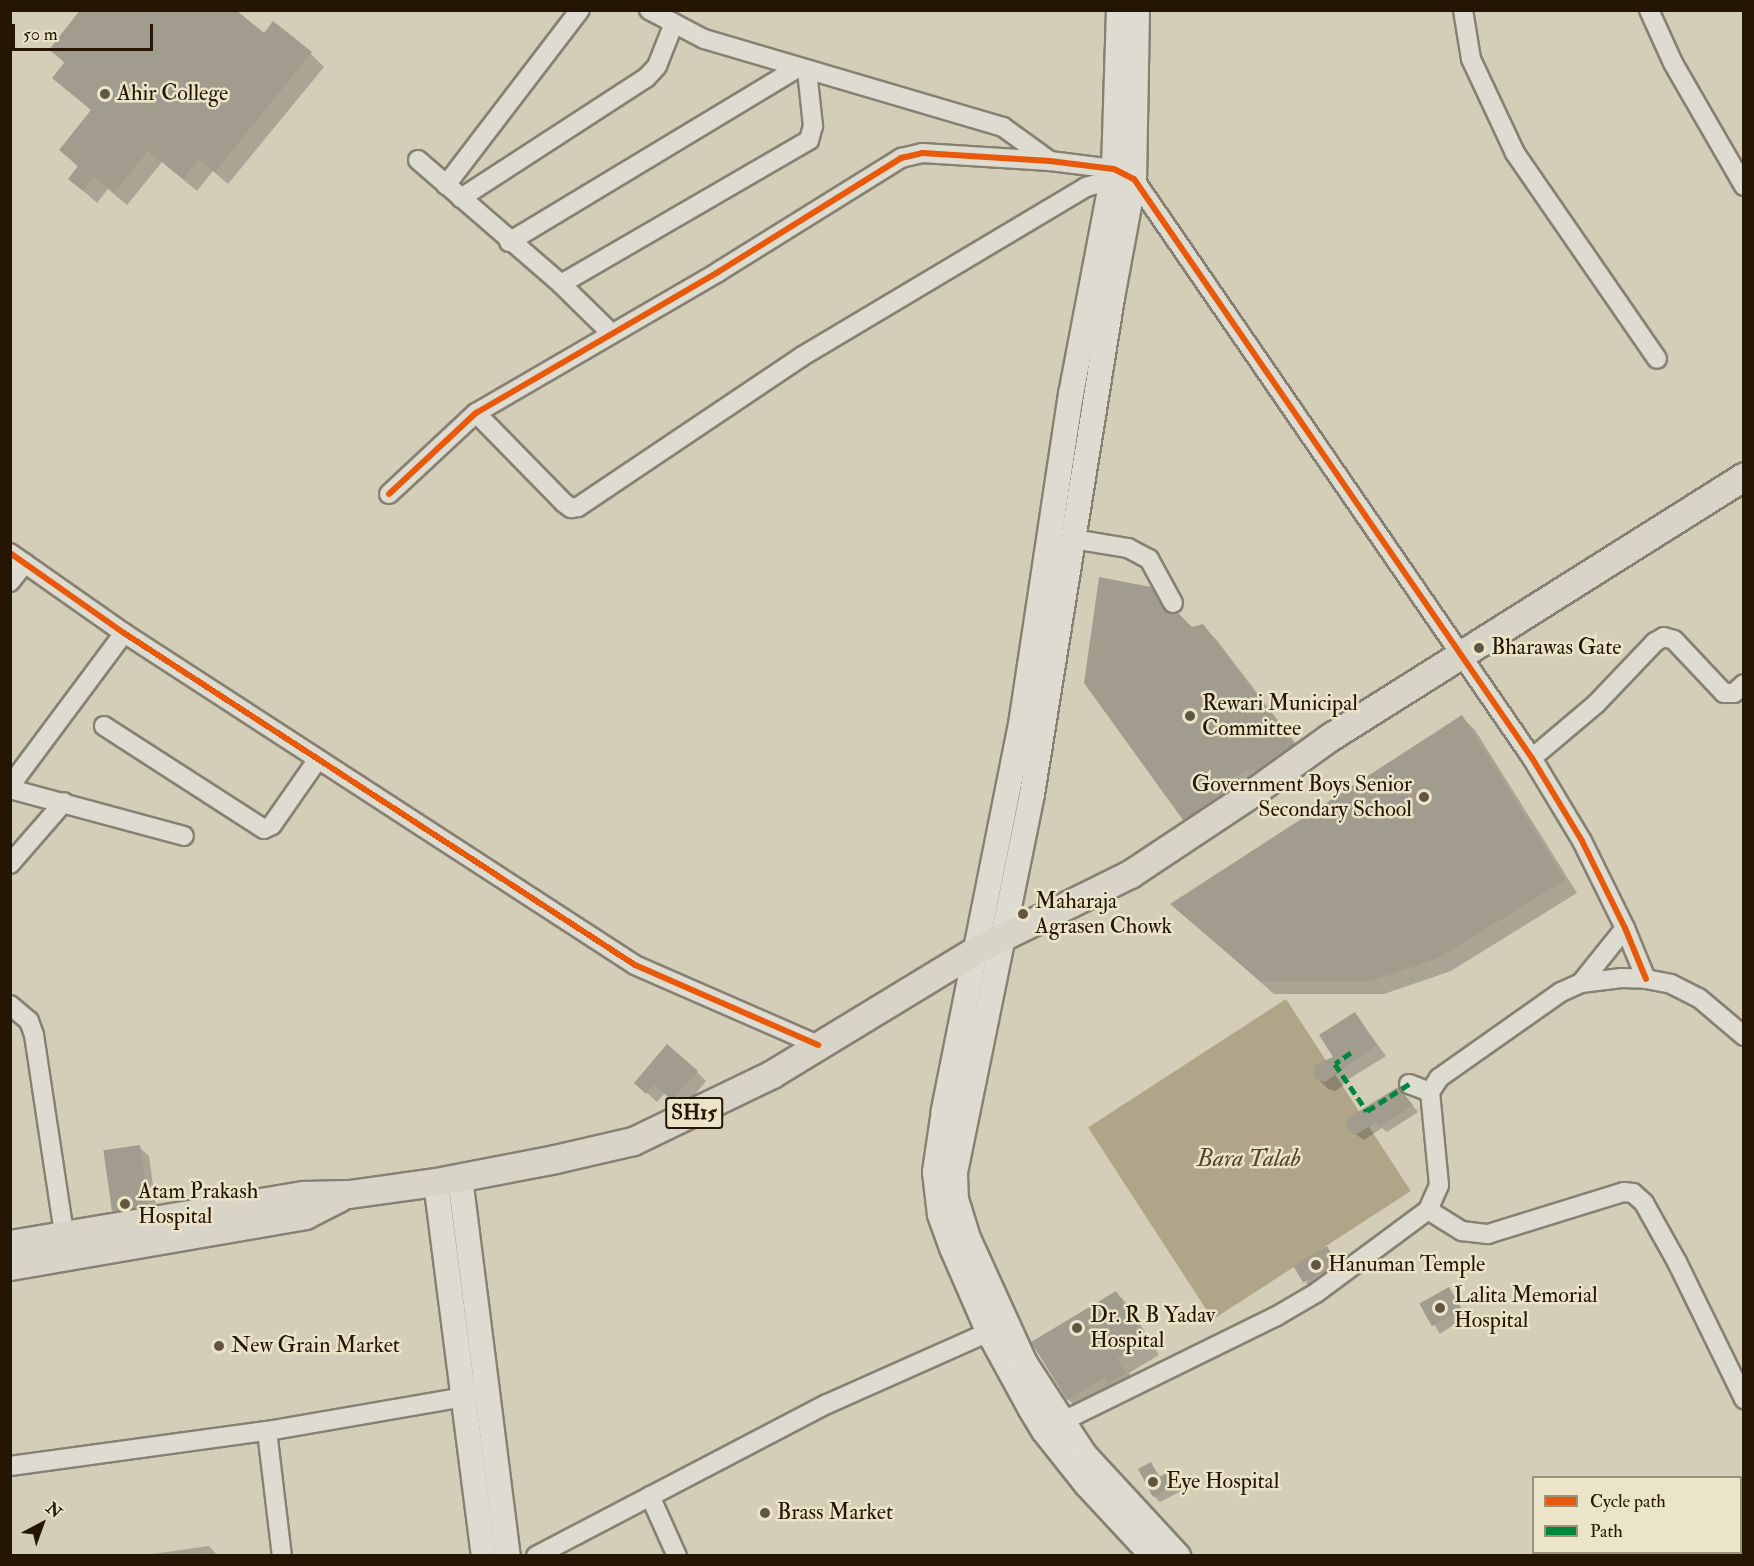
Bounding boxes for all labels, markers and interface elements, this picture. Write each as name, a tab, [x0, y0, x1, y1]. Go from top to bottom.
scale bar	[15, 12, 156, 50]
text: 50 m	[23, 23, 58, 46]
place label: Ahir College	[117, 81, 228, 107]
marker: Ahir College	[98, 87, 112, 101]
place label: Bharawas Gate	[1491, 635, 1621, 661]
marker: Bharawas Gate	[1472, 641, 1486, 655]
place label: Rewari Municipal Committee	[1202, 690, 1358, 742]
marker: Rewari Municipal Committee	[1183, 709, 1197, 723]
place label: Government Boys Senior Secondary School	[1192, 771, 1412, 822]
marker: Government Boys Senior Secondary School	[1417, 790, 1431, 804]
place label: Maharaja Agrasen Chowk	[1035, 888, 1172, 939]
marker: Maharaja Agrasen Chowk	[1016, 907, 1030, 921]
road number: SH15	[664, 1095, 724, 1131]
water label: Bara Talab	[1197, 1145, 1301, 1173]
place label: Atam Prakash Hospital	[138, 1178, 258, 1230]
marker: Atam Prakash Hospital	[116, 1195, 134, 1213]
place label: Hanuman Temple	[1328, 1252, 1485, 1278]
marker: Hanuman Temple	[1309, 1258, 1323, 1272]
place label: Lalita Memorial Hospital	[1454, 1282, 1598, 1334]
marker: Lalita Memorial Hospital	[1431, 1299, 1449, 1317]
place label: Dr. R B Yadav Hospital	[1090, 1302, 1215, 1354]
marker: Dr. R B Yadav Hospital	[1068, 1319, 1086, 1337]
place label: New Grain Market	[231, 1333, 400, 1359]
marker: New Grain Market	[212, 1339, 226, 1353]
place label: Eye Hospital	[1166, 1469, 1279, 1495]
marker: Eye Hospital	[1144, 1473, 1162, 1491]
legend	[1532, 1476, 1742, 1554]
text: Cycle path	[1590, 1490, 1666, 1513]
north arrow	[12, 1494, 72, 1554]
text: N	[42, 1498, 66, 1523]
place label: Brass Market	[777, 1500, 893, 1526]
marker: Brass Market	[758, 1506, 772, 1520]
text: Path	[1590, 1520, 1623, 1543]

